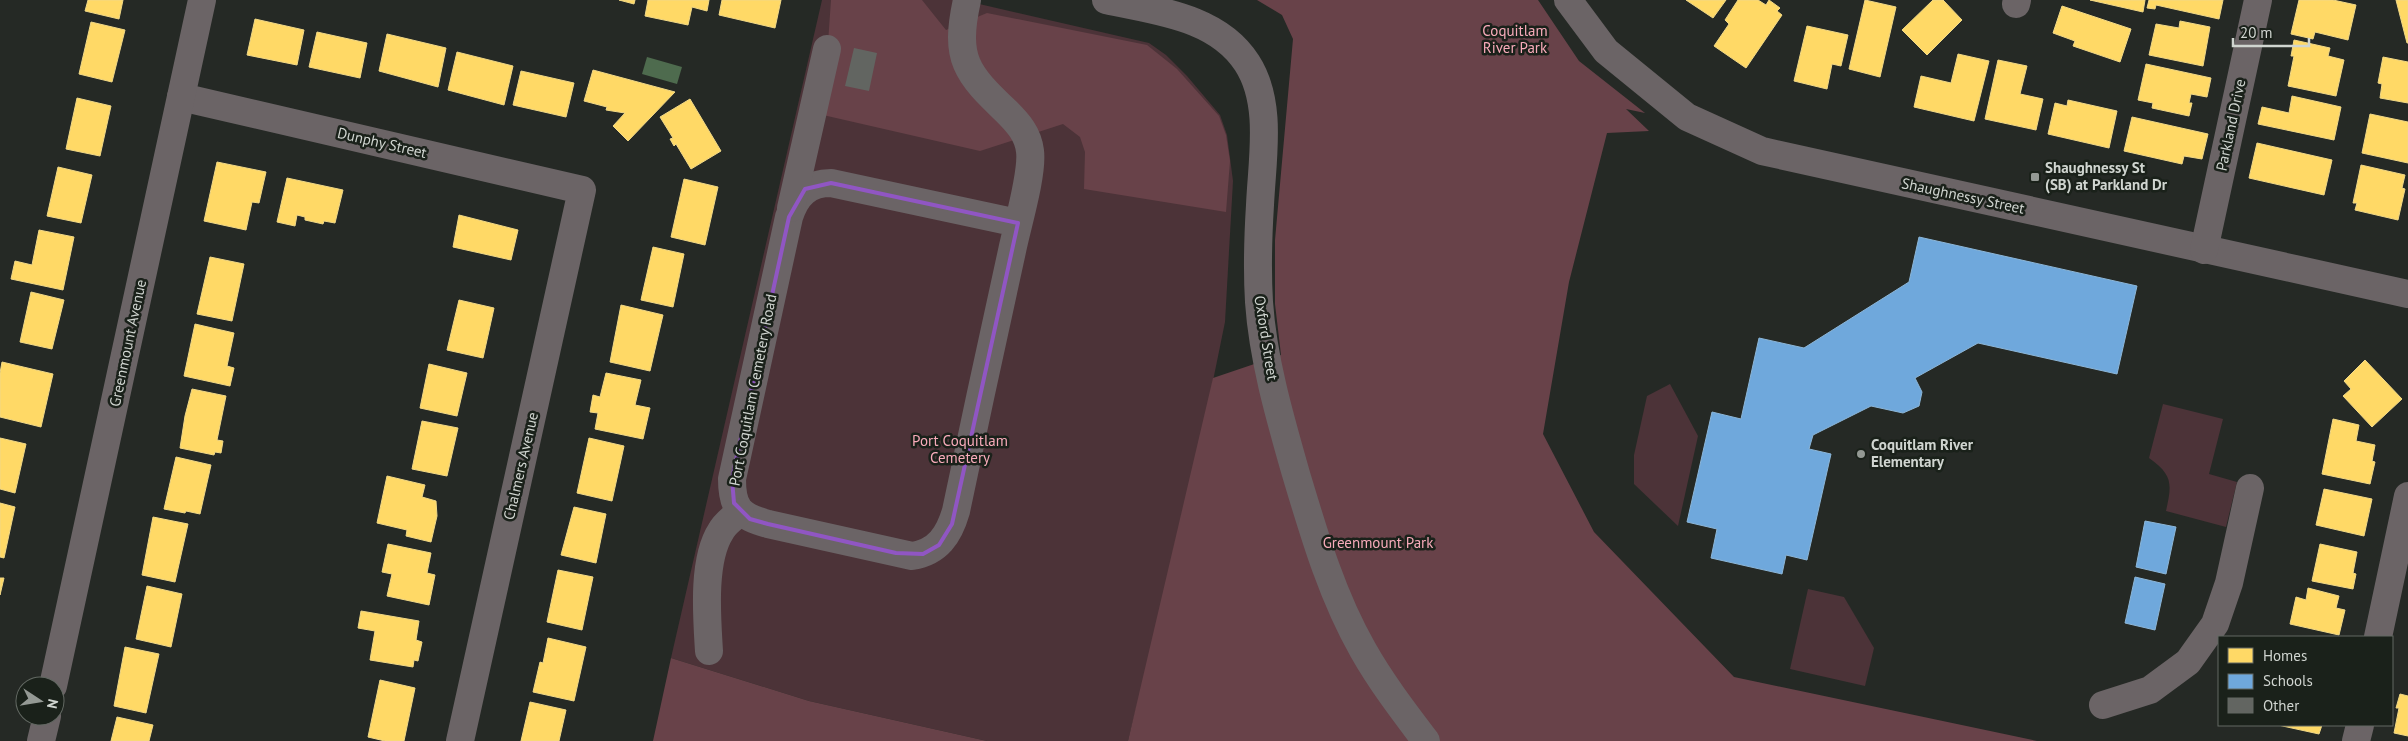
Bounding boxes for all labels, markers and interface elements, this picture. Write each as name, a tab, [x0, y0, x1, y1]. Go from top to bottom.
scale bar	[2233, 15, 2309, 47]
park label: Coquitlam River Park	[1482, 21, 1548, 57]
text: 20 m	[2240, 23, 2273, 42]
street label: Parkland Drive	[2212, 77, 2250, 173]
street label: Dunphy Street	[336, 123, 429, 162]
place label: Shaughnessy St (SB) at Parkland Dr	[2045, 158, 2168, 194]
marker: Shaughnessy St (SB) at Parkland Dr	[2029, 171, 2041, 183]
street label: Shaughnessy Street	[1900, 173, 2026, 218]
street label: Greenmount Avenue	[105, 278, 150, 408]
street label: Port Coquitlam Cemetery Road	[725, 292, 780, 488]
street label: Oxford Street	[1250, 294, 1283, 382]
street label: Chalmers Avenue	[499, 410, 542, 522]
park label: Port Coquitlam Cemetery	[912, 431, 1008, 467]
place label: Coquitlam River Elementary	[1871, 435, 1974, 471]
marker: Coquitlam River Elementary	[1855, 448, 1867, 460]
park label: Greenmount Park	[1323, 533, 1434, 552]
legend	[2218, 636, 2393, 726]
text: Homes	[2263, 646, 2307, 665]
text: Schools	[2263, 671, 2313, 690]
north arrow	[15, 676, 65, 726]
text: Other	[2263, 696, 2299, 715]
text: N	[43, 697, 62, 710]

